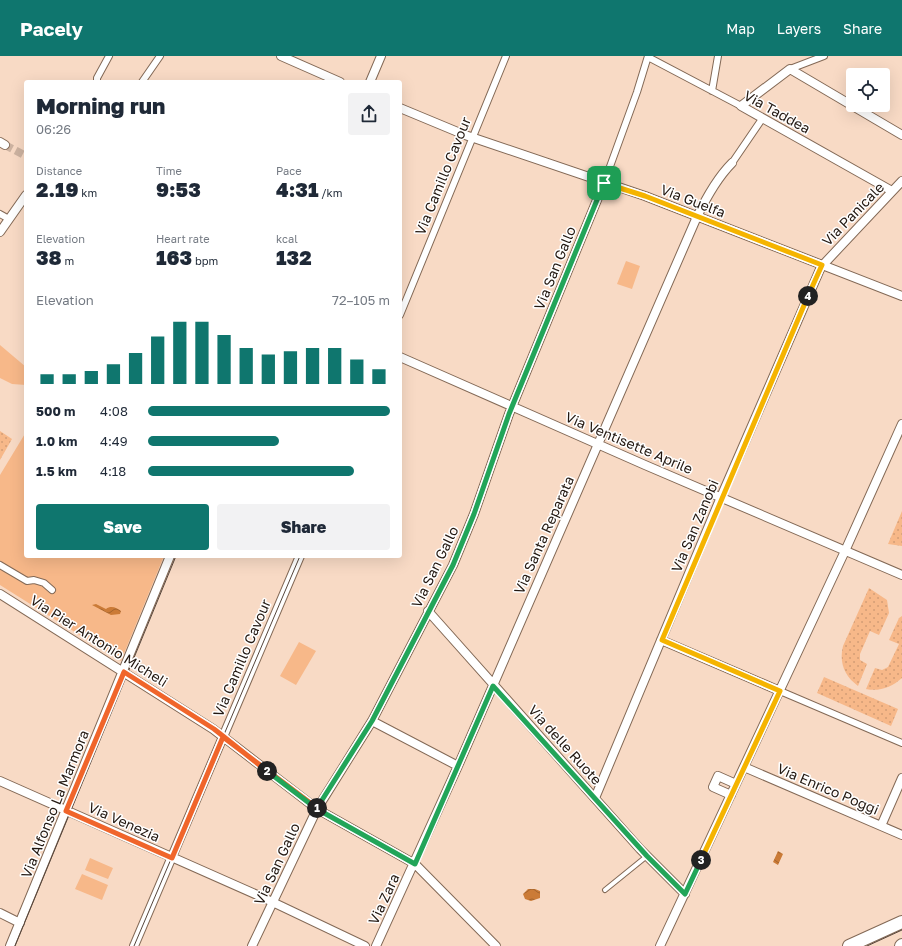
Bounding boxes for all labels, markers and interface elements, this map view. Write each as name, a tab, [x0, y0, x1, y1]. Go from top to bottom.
text: Pacely	[20, 17, 83, 40]
text: Map	[726, 20, 755, 37]
text: Layers	[777, 20, 821, 37]
text: Share	[843, 20, 882, 37]
map controls	[846, 68, 890, 112]
button: locate	[846, 68, 890, 112]
street label: Via Taddea	[741, 86, 813, 137]
text: Morning run	[36, 92, 165, 119]
button: share	[348, 93, 390, 135]
street label: Via Camillo Cavour	[411, 114, 474, 237]
text: 06:26	[36, 121, 71, 137]
text: Distance	[36, 164, 82, 177]
text: Time	[156, 164, 182, 177]
text: Pace	[276, 164, 302, 177]
pin	[587, 166, 621, 200]
icon: arrive	[593, 172, 615, 194]
text: 2.19	[36, 177, 79, 201]
text: 9:53	[156, 177, 201, 201]
text: 4:31	[276, 177, 318, 201]
street label: Via Panicale	[818, 178, 887, 249]
street label: Via Guelfa	[658, 180, 728, 221]
text: km	[79, 186, 97, 199]
text: /km	[318, 186, 342, 199]
street label: Via San Gallo	[530, 224, 579, 312]
text: Elevation	[36, 232, 85, 245]
text: Heart rate	[156, 232, 210, 245]
text: kcal	[276, 232, 298, 245]
text: 38	[36, 245, 62, 269]
text: 163	[156, 245, 192, 269]
text: 132	[276, 245, 312, 269]
text: m	[62, 254, 74, 267]
text: bpm	[192, 254, 218, 267]
pin: 4	[798, 286, 818, 306]
text: 4	[805, 289, 811, 302]
text: Elevation	[36, 292, 94, 308]
text: 72–105 m	[332, 292, 390, 308]
text: 500 m	[36, 403, 75, 419]
text: 4:08	[100, 403, 128, 419]
street label: Via Ventisette Aprile	[563, 408, 696, 477]
text: 1.0 km	[36, 433, 77, 449]
text: 4:49	[100, 433, 128, 449]
text: 1.5 km	[36, 463, 77, 479]
text: 4:18	[100, 463, 126, 479]
street label: Via Santa Reparata	[510, 473, 577, 596]
street label: Via San Zanobi	[667, 477, 722, 575]
button: Save	[36, 504, 209, 550]
button: Share	[217, 504, 390, 550]
street label: Via San Gallo	[408, 523, 462, 610]
street label: Via Pier Antonio Micheli	[27, 591, 171, 690]
street label: Via Camillo Cavour	[209, 596, 274, 719]
street label: Via delle Ruote	[525, 701, 606, 788]
street label: Via Alfonso La Marmora	[17, 727, 92, 880]
street label: Via Enrico Poggi	[775, 759, 882, 818]
pin: 2	[257, 761, 277, 781]
text: 2	[264, 764, 270, 777]
street label: Via Venezia	[86, 798, 163, 845]
pin: 1	[307, 798, 327, 818]
text: 1	[314, 801, 320, 814]
street label: Via San Gallo	[250, 820, 303, 907]
pin: 3	[691, 850, 711, 870]
text: 3	[698, 853, 704, 866]
street label: Via Zara	[364, 871, 403, 927]

